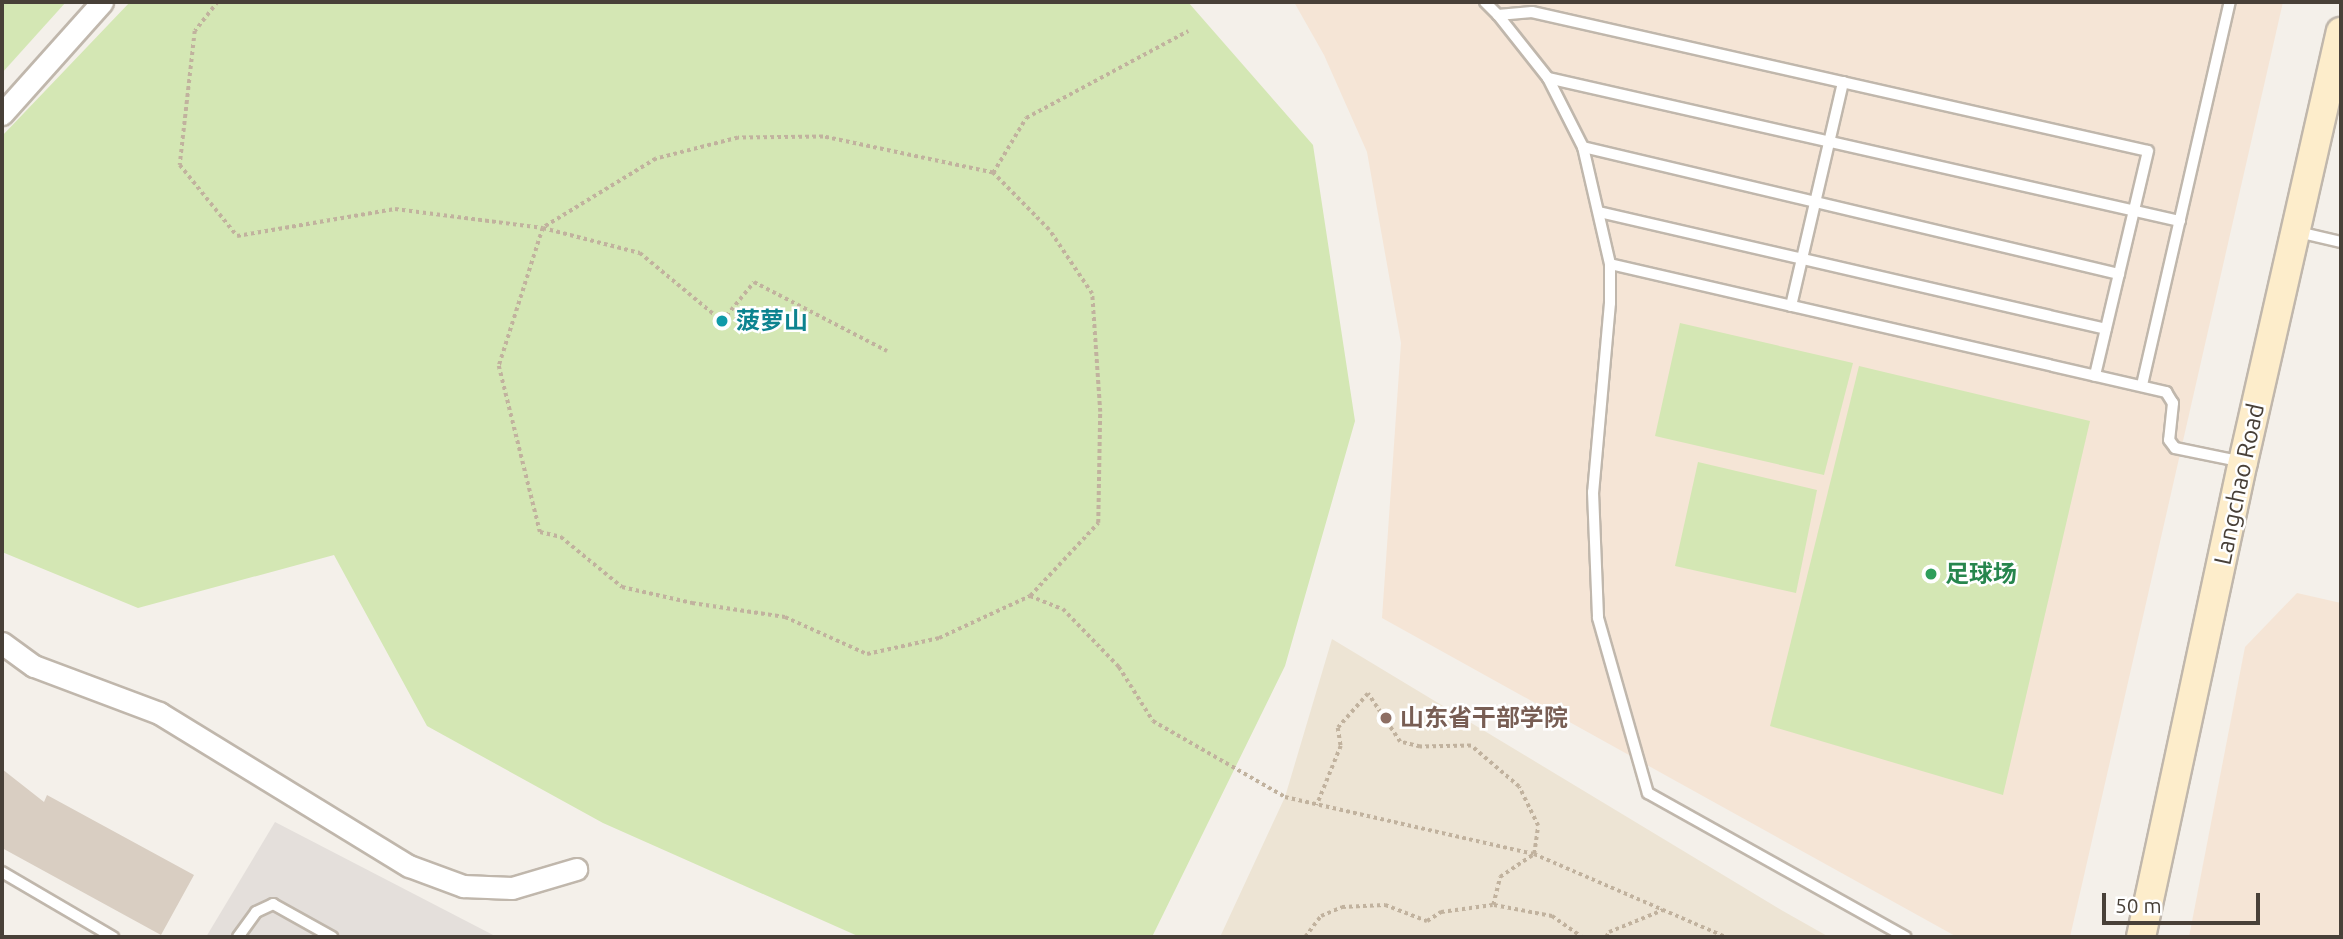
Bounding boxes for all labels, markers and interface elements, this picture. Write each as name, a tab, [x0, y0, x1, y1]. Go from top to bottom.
place label: 菠萝山	[736, 307, 808, 335]
marker: 菠萝山	[714, 313, 730, 329]
street label: Langchao Road	[2208, 401, 2270, 567]
place label: 足球场	[1945, 560, 2017, 588]
marker: 足球场	[1923, 566, 1939, 582]
place label: 山东省干部学院	[1400, 704, 1568, 732]
marker: 山东省干部学院	[1378, 710, 1394, 726]
scale bar	[2105, 880, 2262, 924]
text: 50 m	[2115, 893, 2162, 917]

